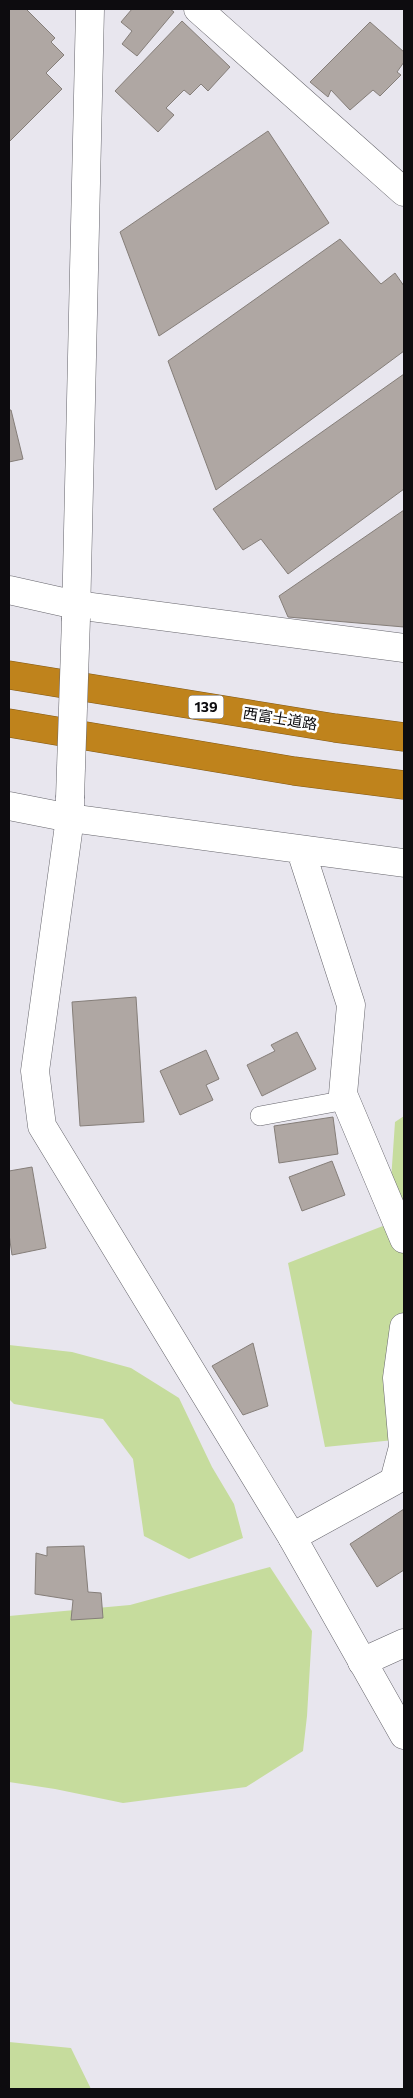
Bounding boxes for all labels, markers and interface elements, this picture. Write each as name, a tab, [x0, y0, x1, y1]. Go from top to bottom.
road number: 139	[188, 696, 224, 719]
street label: 西富士道路	[242, 703, 319, 733]

